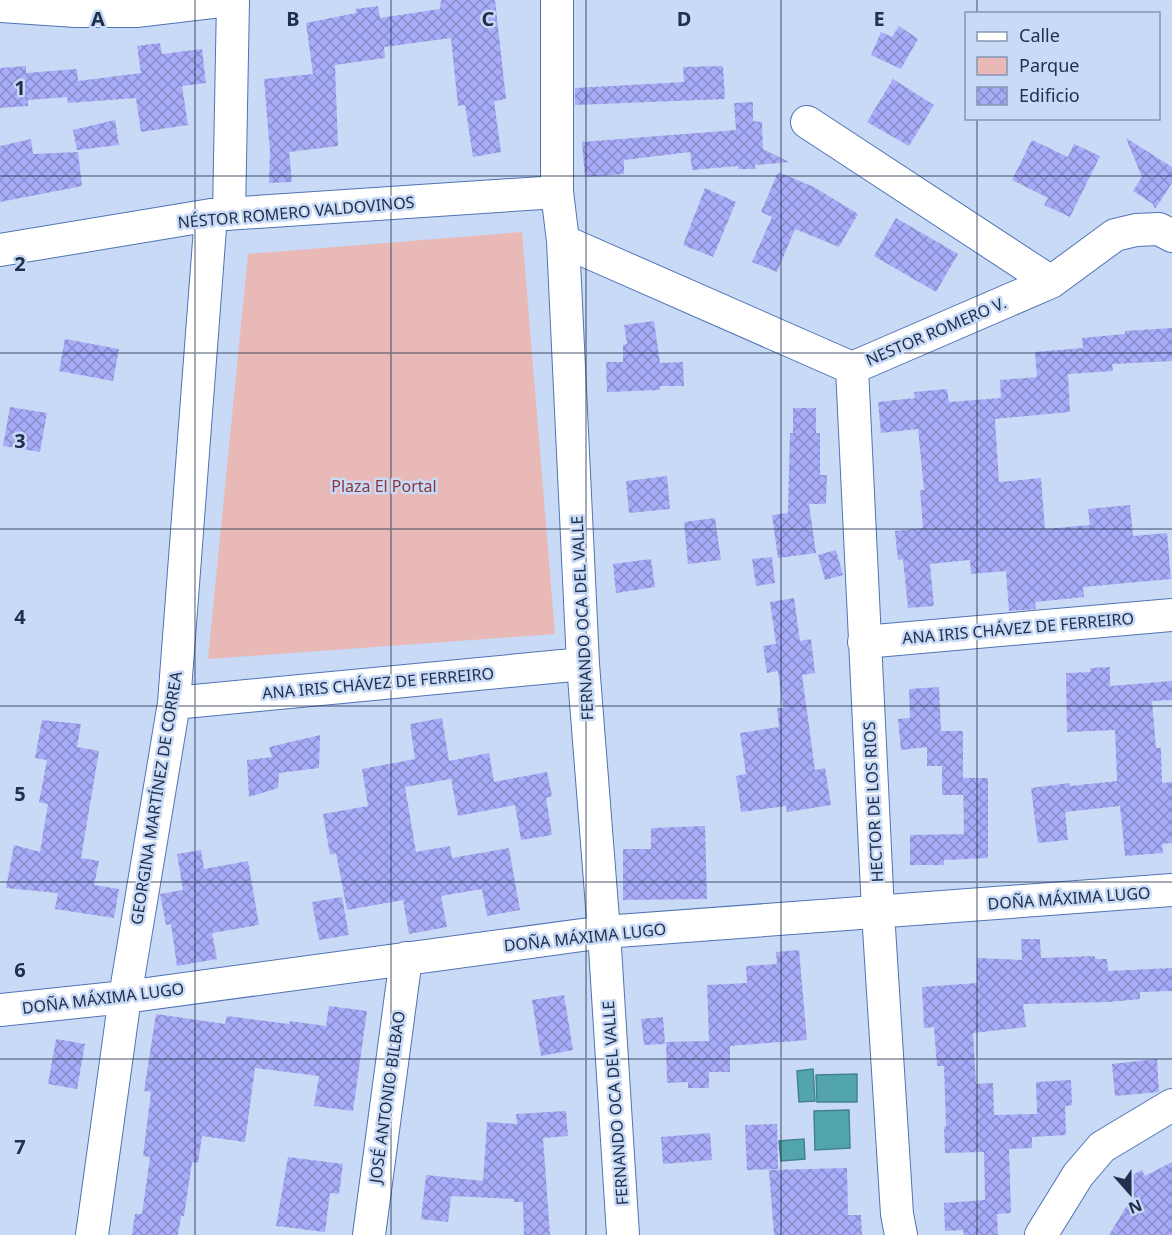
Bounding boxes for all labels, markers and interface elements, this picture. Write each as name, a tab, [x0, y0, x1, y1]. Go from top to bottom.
text: A	[91, 5, 105, 32]
text: B	[286, 5, 300, 32]
text: C	[482, 5, 495, 32]
text: D	[677, 5, 691, 32]
text: E	[873, 5, 885, 32]
legend	[965, 12, 1160, 120]
text: Calle	[1019, 23, 1060, 47]
text: Parque	[1019, 53, 1079, 77]
text: 1	[14, 74, 26, 101]
text: Edificio	[1019, 83, 1080, 107]
street label: NÉSTOR ROMERO VALDOVINOS	[177, 191, 415, 233]
text: 2	[14, 250, 26, 277]
street label: NESTOR ROMERO V.	[862, 291, 1010, 371]
text: 3	[14, 427, 26, 454]
park label: Plaza El Portal	[331, 475, 437, 497]
street label: FERNANDO OCA DEL VALLE	[566, 515, 598, 721]
text: 4	[14, 603, 26, 630]
street label: ANA IRIS CHÁVEZ DE FERREIRO	[901, 607, 1135, 649]
street label: ANA IRIS CHÁVEZ DE FERREIRO	[261, 662, 495, 704]
street label: GEORGINA MARTÍNEZ DE CORREA	[125, 669, 187, 926]
street label: HECTOR DE LOS RIOS	[858, 721, 888, 883]
text: 5	[14, 780, 26, 807]
street label: DOÑA MÁXIMA LUGO	[987, 881, 1151, 915]
street label: DOÑA MÁXIMA LUGO	[503, 918, 667, 956]
text: 6	[14, 956, 26, 983]
street label: DOÑA MÁXIMA LUGO	[21, 977, 185, 1019]
street label: FERNANDO OCA DEL VALLE	[597, 1000, 633, 1206]
street label: JOSÉ ANTONIO BILBAO	[364, 1010, 410, 1186]
text: 7	[14, 1133, 26, 1160]
north arrow	[1100, 1163, 1160, 1223]
text: N	[1125, 1194, 1145, 1220]

